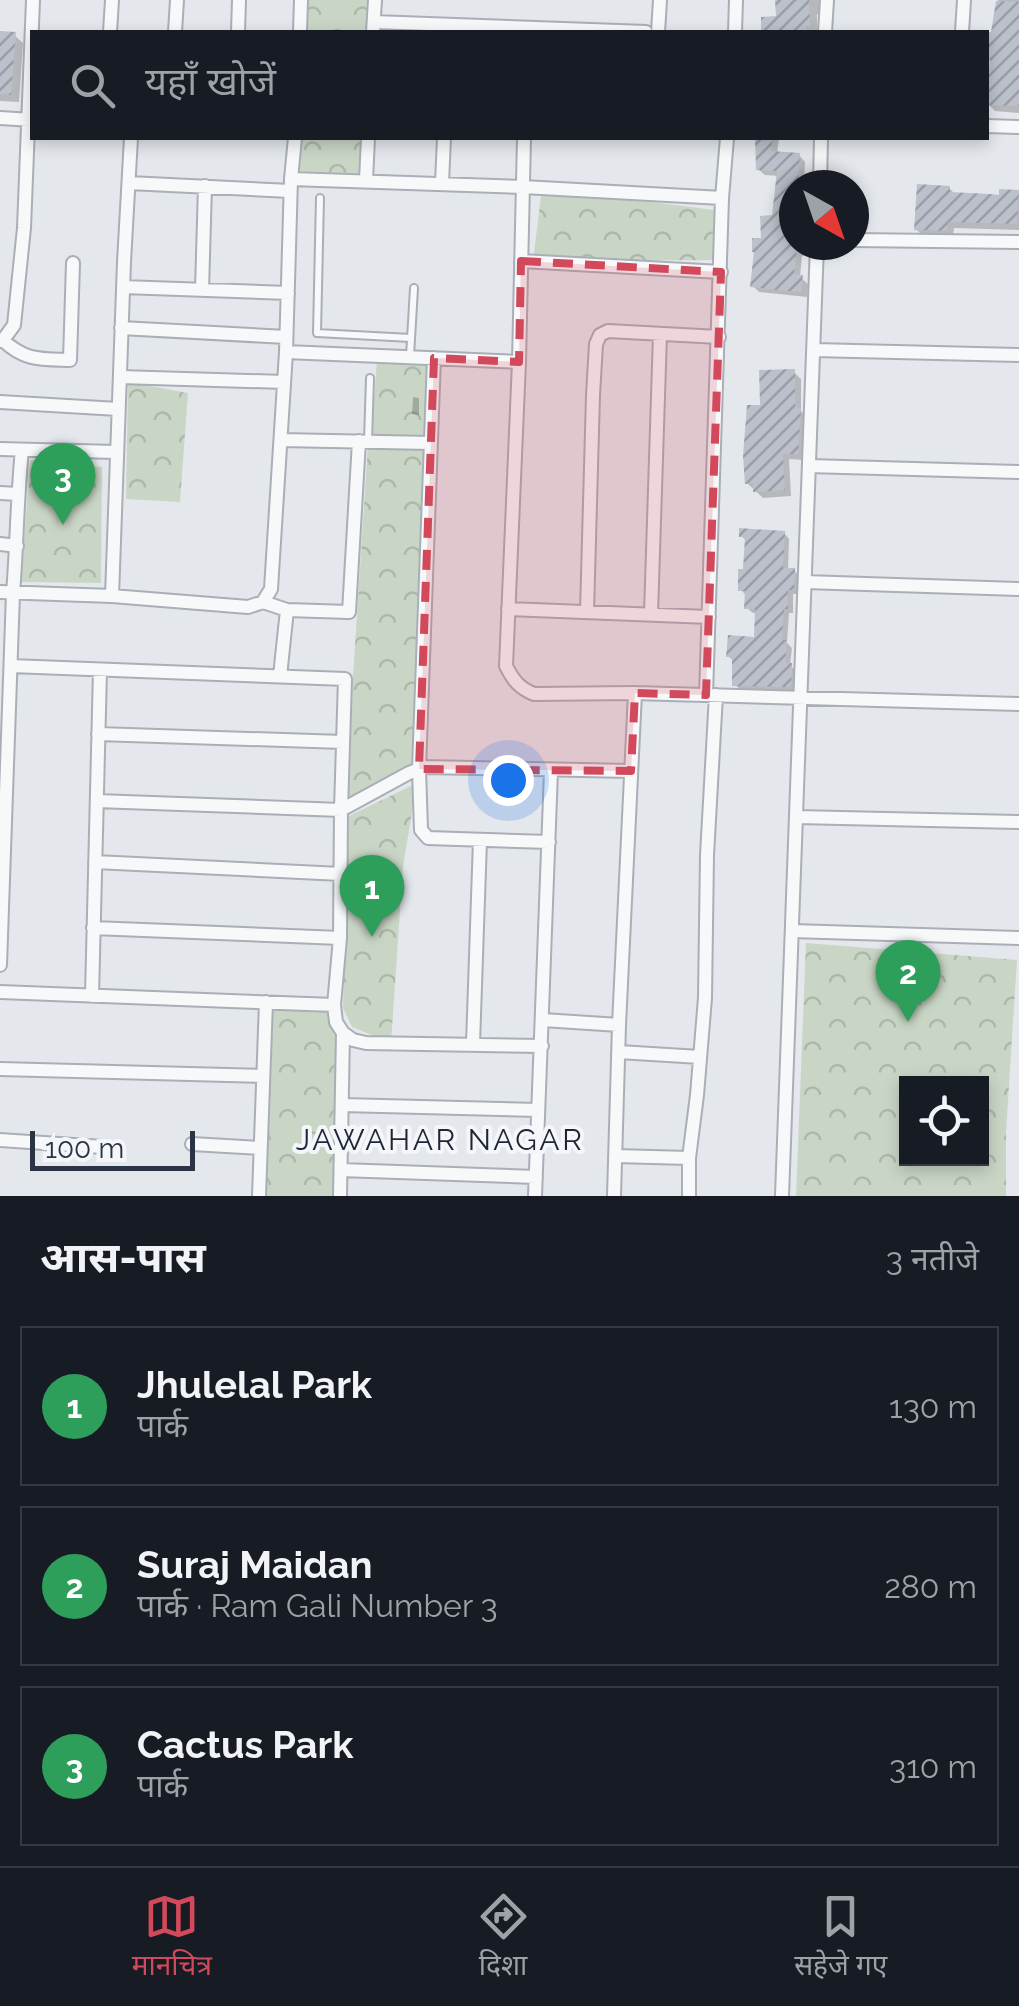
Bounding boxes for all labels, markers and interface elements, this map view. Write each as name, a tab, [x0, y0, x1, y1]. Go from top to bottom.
search box	[30, 30, 989, 140]
icon: search	[65, 58, 120, 113]
text: यहाँ खोजें	[145, 59, 276, 104]
north arrow	[779, 170, 869, 260]
pin: 3	[30, 442, 96, 525]
your location	[483, 755, 534, 806]
pin: 1	[340, 854, 404, 937]
pin: 2	[876, 940, 940, 1022]
map controls	[899, 1076, 989, 1166]
button: locate	[899, 1076, 989, 1166]
district label: JAWAHAR NAGAR	[296, 1122, 584, 1157]
scale bar	[30, 1126, 195, 1170]
text: 100 m	[45, 1132, 124, 1165]
text: आस-पास	[40, 1233, 206, 1282]
text: 3 नतीजे	[886, 1240, 979, 1277]
text: Jhulelal Park	[137, 1362, 372, 1407]
text: 1	[67, 1388, 82, 1425]
text: 130 m	[889, 1388, 977, 1425]
text: पार्क	[137, 1407, 188, 1444]
text: Suraj Maidan	[137, 1542, 373, 1587]
text: 2	[65, 1568, 84, 1605]
text: 280 m	[884, 1568, 977, 1605]
text: पार्क · Ram Gali Number 3	[137, 1587, 498, 1624]
text: Cactus Park	[137, 1722, 353, 1767]
text: 3	[66, 1748, 83, 1785]
text: 310 m	[889, 1748, 977, 1785]
text: पार्क	[137, 1767, 188, 1804]
tab: मानचित्र	[132, 1889, 212, 1986]
tab: दिशा	[476, 1889, 531, 1986]
tab: सहेजे गए	[794, 1889, 887, 1986]

